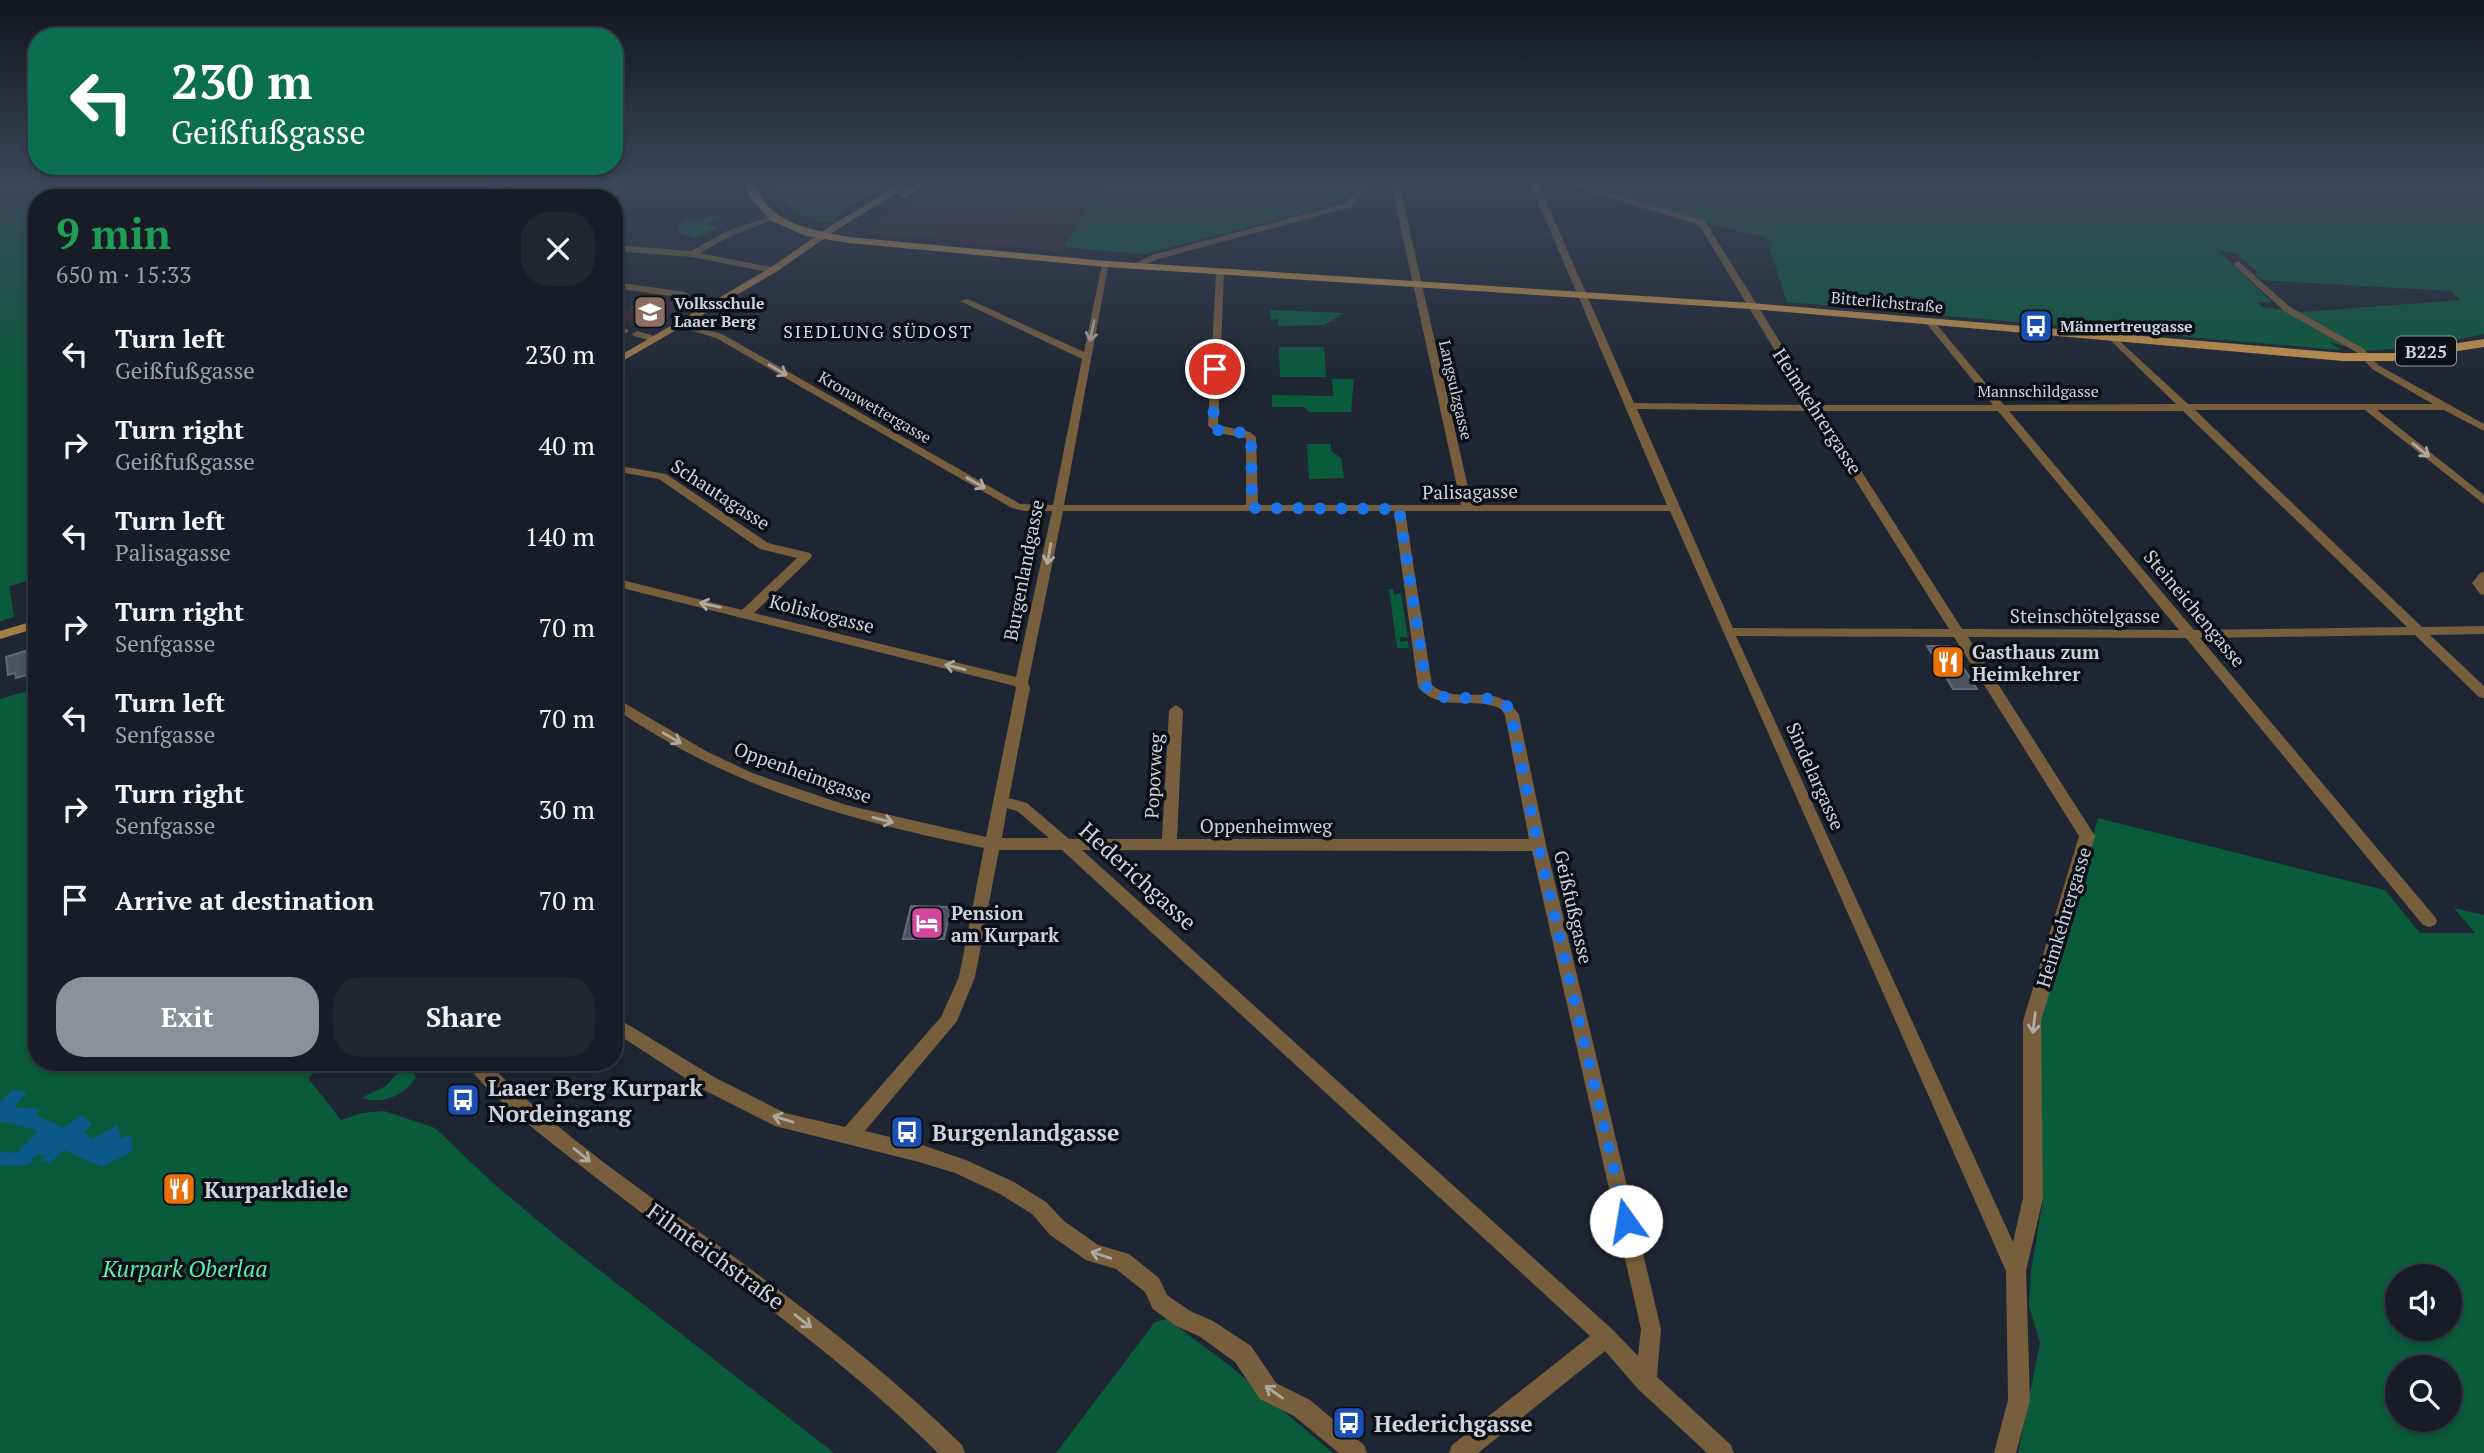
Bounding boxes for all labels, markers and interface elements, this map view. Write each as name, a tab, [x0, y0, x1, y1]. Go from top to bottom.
text: 230 m	[171, 48, 313, 113]
icon: left	[56, 56, 147, 147]
text: Geißfußgasse	[171, 111, 366, 153]
text: 9 min	[56, 205, 171, 261]
button: close	[521, 212, 595, 286]
text: 650 m · 15:33	[56, 259, 191, 290]
street label: Bitterlichstraße	[1830, 286, 1944, 318]
place label: Volksschule Laaer Berg	[674, 292, 765, 332]
school or university icon: Volksschule Laaer Berg	[631, 293, 669, 331]
bus stop icon: Männertreugasse	[2017, 307, 2055, 345]
place label: Männertreugasse	[2060, 315, 2193, 337]
district label: SIEDLUNG SÜDOST	[783, 319, 973, 343]
one-way arrow	[1084, 319, 1098, 342]
text: Turn left	[115, 321, 225, 355]
icon: left	[56, 335, 94, 373]
text: 230 m	[525, 337, 595, 371]
road number: B225	[2396, 337, 2456, 366]
street label: Langsulzgasse	[1434, 338, 1478, 442]
pin	[1185, 339, 1245, 399]
street label: Heimkehrergasse	[1768, 343, 1868, 479]
icon: arrive	[1196, 350, 1234, 388]
text: Geißfußgasse	[115, 355, 255, 386]
one-way arrow	[768, 363, 788, 377]
street label: Kronawettergasse	[815, 366, 935, 448]
street label: Mannschildgasse	[1977, 380, 2099, 402]
text: Turn right	[115, 412, 244, 446]
icon: right	[56, 426, 94, 464]
text: 40 m	[539, 428, 595, 462]
one-way arrow	[2411, 442, 2429, 458]
text: Geißfußgasse	[115, 446, 255, 477]
street label: Schautagasse	[667, 453, 775, 535]
one-way arrow	[965, 476, 985, 490]
street label: Palisagasse	[1422, 478, 1518, 504]
street label: Burgenlandgasse	[997, 497, 1049, 643]
text: Turn left	[115, 503, 225, 537]
icon: left	[56, 517, 94, 555]
text: 140 m	[525, 519, 595, 553]
text: Palisagasse	[115, 537, 231, 568]
one-way arrow	[1042, 542, 1055, 565]
street label: Steineichengasse	[2139, 544, 2251, 672]
street label: Koliskogasse	[767, 588, 877, 638]
text: Turn right	[115, 594, 244, 628]
one-way arrow	[699, 598, 722, 611]
street label: Steinschötelgasse	[2010, 603, 2160, 628]
icon: right	[56, 608, 94, 646]
text: 70 m	[539, 610, 595, 644]
text: Senfgasse	[115, 628, 215, 659]
place label: Gasthaus zum Heimkehrer	[1972, 639, 2100, 686]
restaurant icon: Gasthaus zum Heimkehrer	[1929, 643, 1967, 681]
one-way arrow	[944, 660, 966, 673]
text: Turn left	[115, 685, 225, 719]
icon: left	[56, 699, 94, 737]
text: 70 m	[539, 701, 595, 735]
street label: Sindelargasse	[1781, 718, 1851, 834]
text: Senfgasse	[115, 719, 215, 750]
one-way arrow	[661, 731, 681, 745]
street label: Popovweg	[1138, 732, 1168, 819]
street label: Oppenheimgasse	[731, 735, 875, 809]
text: Turn right	[115, 776, 244, 810]
icon: right	[56, 790, 94, 828]
text: 30 m	[539, 792, 595, 826]
text: Senfgasse	[115, 810, 215, 841]
street label: Oppenheimweg	[1200, 813, 1333, 838]
one-way arrow	[871, 814, 894, 828]
street label: Hederichgasse	[1073, 815, 1203, 937]
street label: Heimkehrergasse	[2030, 844, 2096, 990]
street label: Geißfußgasse	[1549, 848, 1599, 966]
icon: arrive	[56, 881, 94, 919]
text: Arrive at destination	[115, 883, 374, 917]
text: 70 m	[539, 883, 595, 917]
place label: Pension am Kurpark	[951, 900, 1060, 947]
hotel icon: Pension am Kurpark	[908, 904, 946, 942]
button: Exit	[56, 977, 319, 1057]
button: Share	[333, 977, 595, 1057]
one-way arrow	[2027, 1011, 2040, 1034]
place label: Laaer Berg Kurpark Nordeingang	[488, 1072, 703, 1129]
bus stop icon: Laaer Berg Kurpark Nordeingang	[444, 1081, 482, 1119]
one-way arrow	[773, 1111, 795, 1124]
bus stop icon: Burgenlandgasse	[888, 1113, 926, 1151]
place label: Burgenlandgasse	[932, 1117, 1119, 1148]
one-way arrow	[572, 1148, 591, 1163]
restaurant icon: Kurparkdiele	[160, 1170, 198, 1208]
place label: Kurparkdiele	[204, 1174, 348, 1205]
position arrow	[1589, 1184, 1663, 1258]
street label: Filmteichstraße	[641, 1196, 791, 1316]
one-way arrow	[1091, 1248, 1113, 1260]
park label: Kurpark Oberlaa	[101, 1253, 268, 1284]
map controls	[2385, 1264, 2462, 1432]
button: sound	[2385, 1264, 2462, 1341]
one-way arrow	[794, 1314, 812, 1329]
button: search	[2385, 1355, 2462, 1432]
one-way arrow	[1265, 1385, 1284, 1399]
bus stop icon: Hederichgasse	[1330, 1404, 1368, 1442]
place label: Hederichgasse	[1374, 1408, 1533, 1439]

